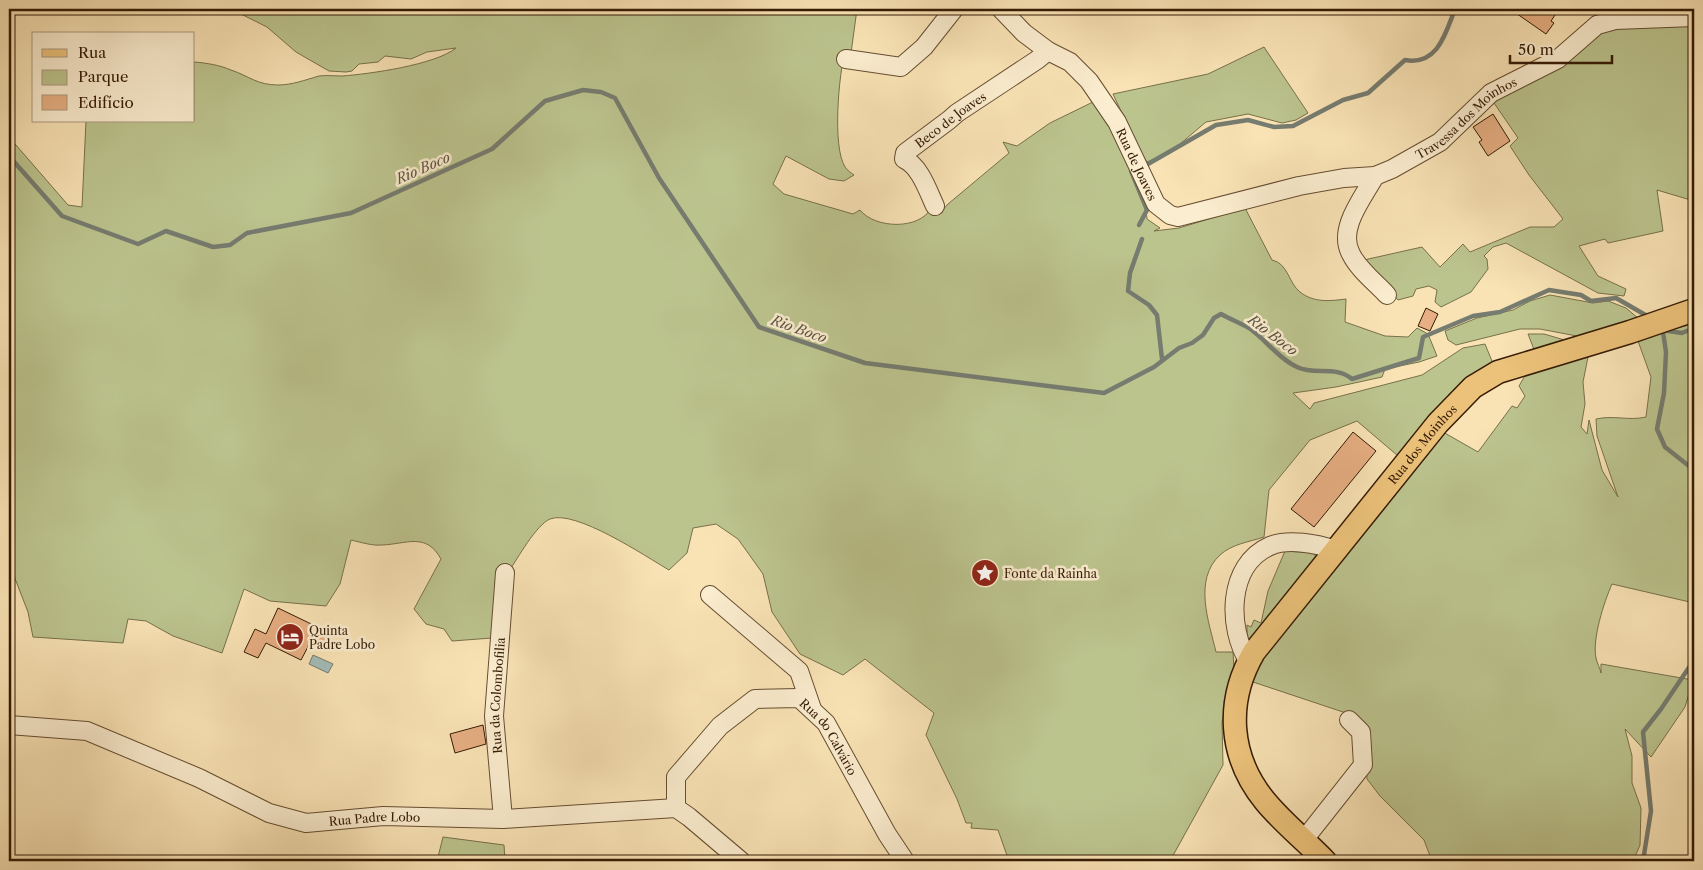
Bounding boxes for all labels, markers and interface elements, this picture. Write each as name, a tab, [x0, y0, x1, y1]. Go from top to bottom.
legend	[32, 32, 195, 122]
scale bar	[1510, 32, 1613, 64]
text: 50 m	[1518, 40, 1554, 59]
text: Rua	[78, 43, 106, 62]
text: Parque	[78, 67, 128, 86]
street label: Travessa dos Moinhos	[1413, 74, 1519, 162]
street label: Beco de Joaves	[912, 88, 989, 151]
text: Edifício	[78, 93, 134, 112]
street label: Rua de Joaves	[1113, 125, 1161, 203]
water label: Rio Boco	[392, 148, 453, 188]
water label: Rio Boco	[1244, 310, 1302, 360]
water label: Rio Boco	[768, 311, 829, 347]
street label: Rua dos Moinhos	[1385, 401, 1460, 487]
place icon: Fonte da Rainha	[970, 558, 1000, 588]
place label: Fonte da Rainha	[1004, 566, 1098, 581]
hotel icon: Quinta Padre Lobo	[275, 622, 305, 652]
place label: Quinta Padre Lobo	[309, 623, 375, 652]
street label: Rua da Colombofilia	[486, 636, 508, 754]
street label: Rua do Calvário	[797, 695, 861, 778]
street label: Rua Padre Lobo	[328, 808, 420, 828]

